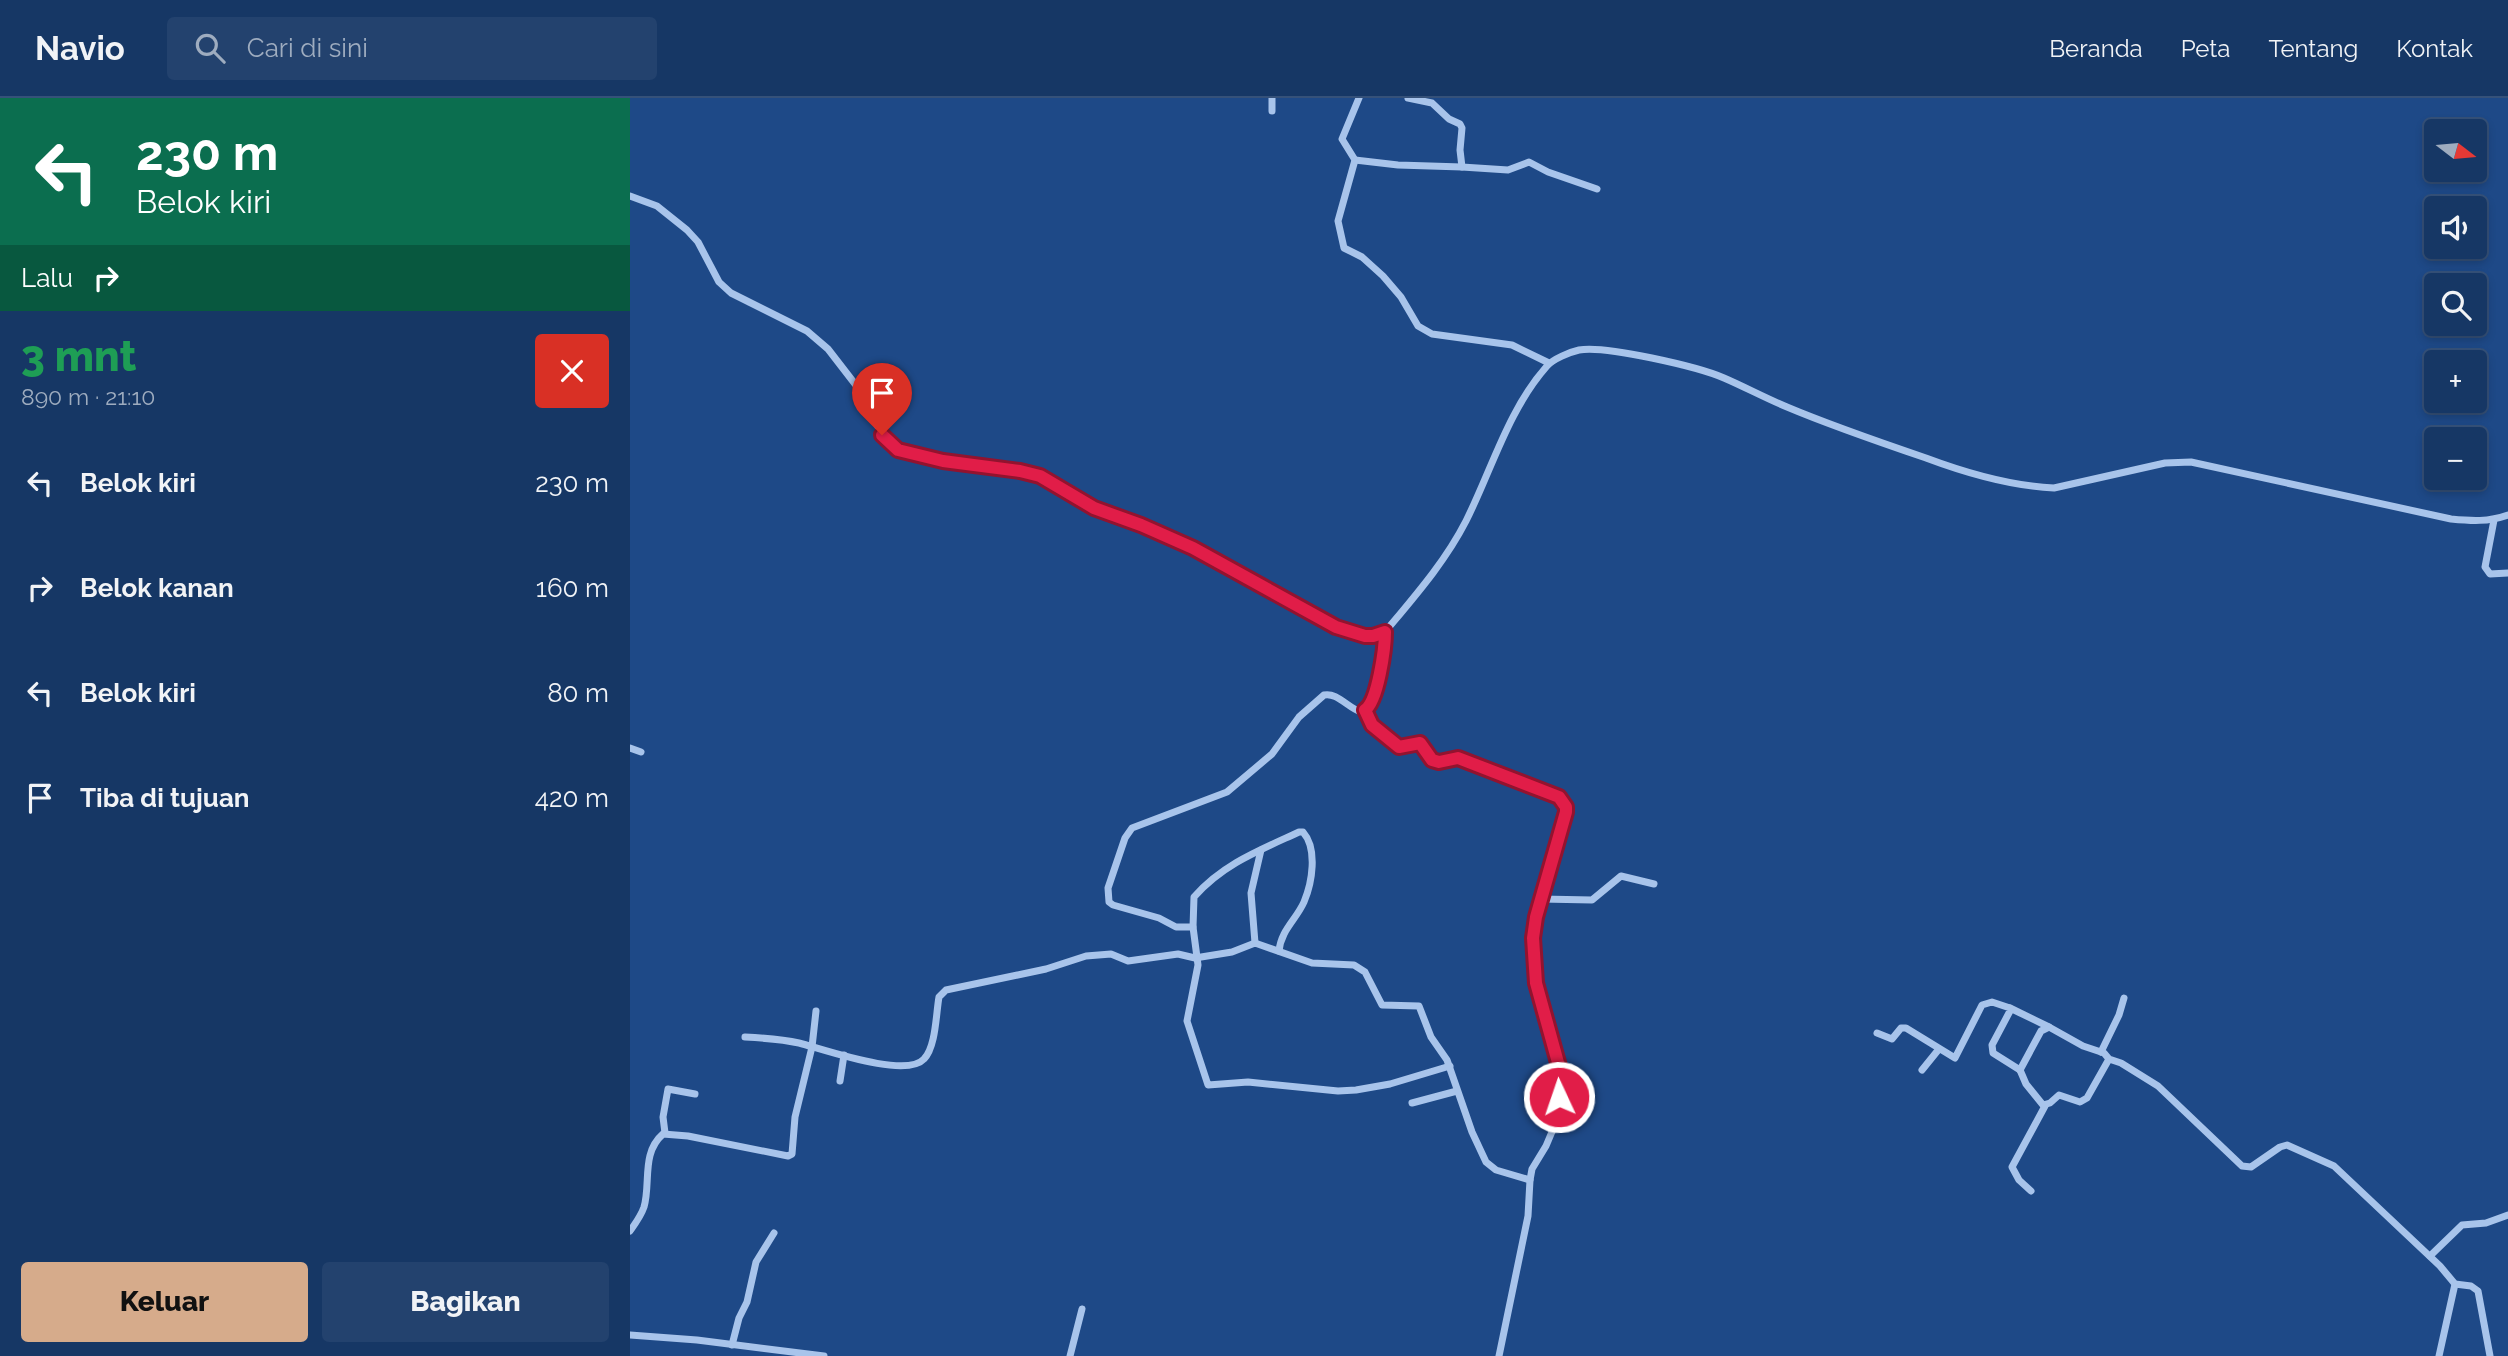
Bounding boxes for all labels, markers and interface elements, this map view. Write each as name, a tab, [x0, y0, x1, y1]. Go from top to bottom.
search box	[167, 17, 657, 80]
text: Navio	[35, 29, 125, 68]
icon: search	[191, 29, 229, 67]
text: Cari di sini	[247, 33, 368, 63]
text: Beranda	[2049, 34, 2143, 63]
text: Peta	[2181, 34, 2230, 63]
text: Tentang	[2268, 34, 2358, 63]
text: Kontak	[2396, 34, 2473, 63]
north arrow	[2424, 119, 2487, 182]
map controls	[2424, 119, 2487, 490]
text: 230 m	[136, 124, 278, 181]
icon: left	[21, 126, 112, 217]
text: Belok kiri	[136, 183, 271, 220]
button: sound	[2424, 196, 2487, 259]
icon: right	[87, 259, 125, 297]
text: Lalu	[21, 263, 73, 293]
button: search	[2424, 273, 2487, 336]
text: 3 mnt	[21, 332, 136, 381]
button: close	[535, 334, 609, 408]
button: +	[2424, 350, 2487, 413]
pin	[852, 363, 912, 435]
icon: arrive	[863, 374, 901, 412]
text: 890 m · 21:10	[21, 383, 155, 410]
button: −	[2424, 427, 2487, 490]
icon: left	[21, 464, 59, 502]
text: Belok kiri	[80, 468, 196, 498]
text: 230 m	[535, 468, 609, 498]
icon: right	[21, 569, 59, 607]
text: Belok kanan	[80, 573, 234, 603]
text: 160 m	[536, 573, 609, 603]
icon: left	[21, 674, 59, 712]
text: Belok kiri	[80, 678, 196, 708]
text: 80 m	[547, 678, 609, 708]
icon: arrive	[21, 779, 59, 817]
text: Tiba di tujuan	[80, 783, 250, 813]
text: 420 m	[535, 783, 609, 813]
position arrow	[1522, 1060, 1596, 1134]
button: Keluar	[21, 1262, 308, 1342]
button: Bagikan	[322, 1262, 609, 1342]

